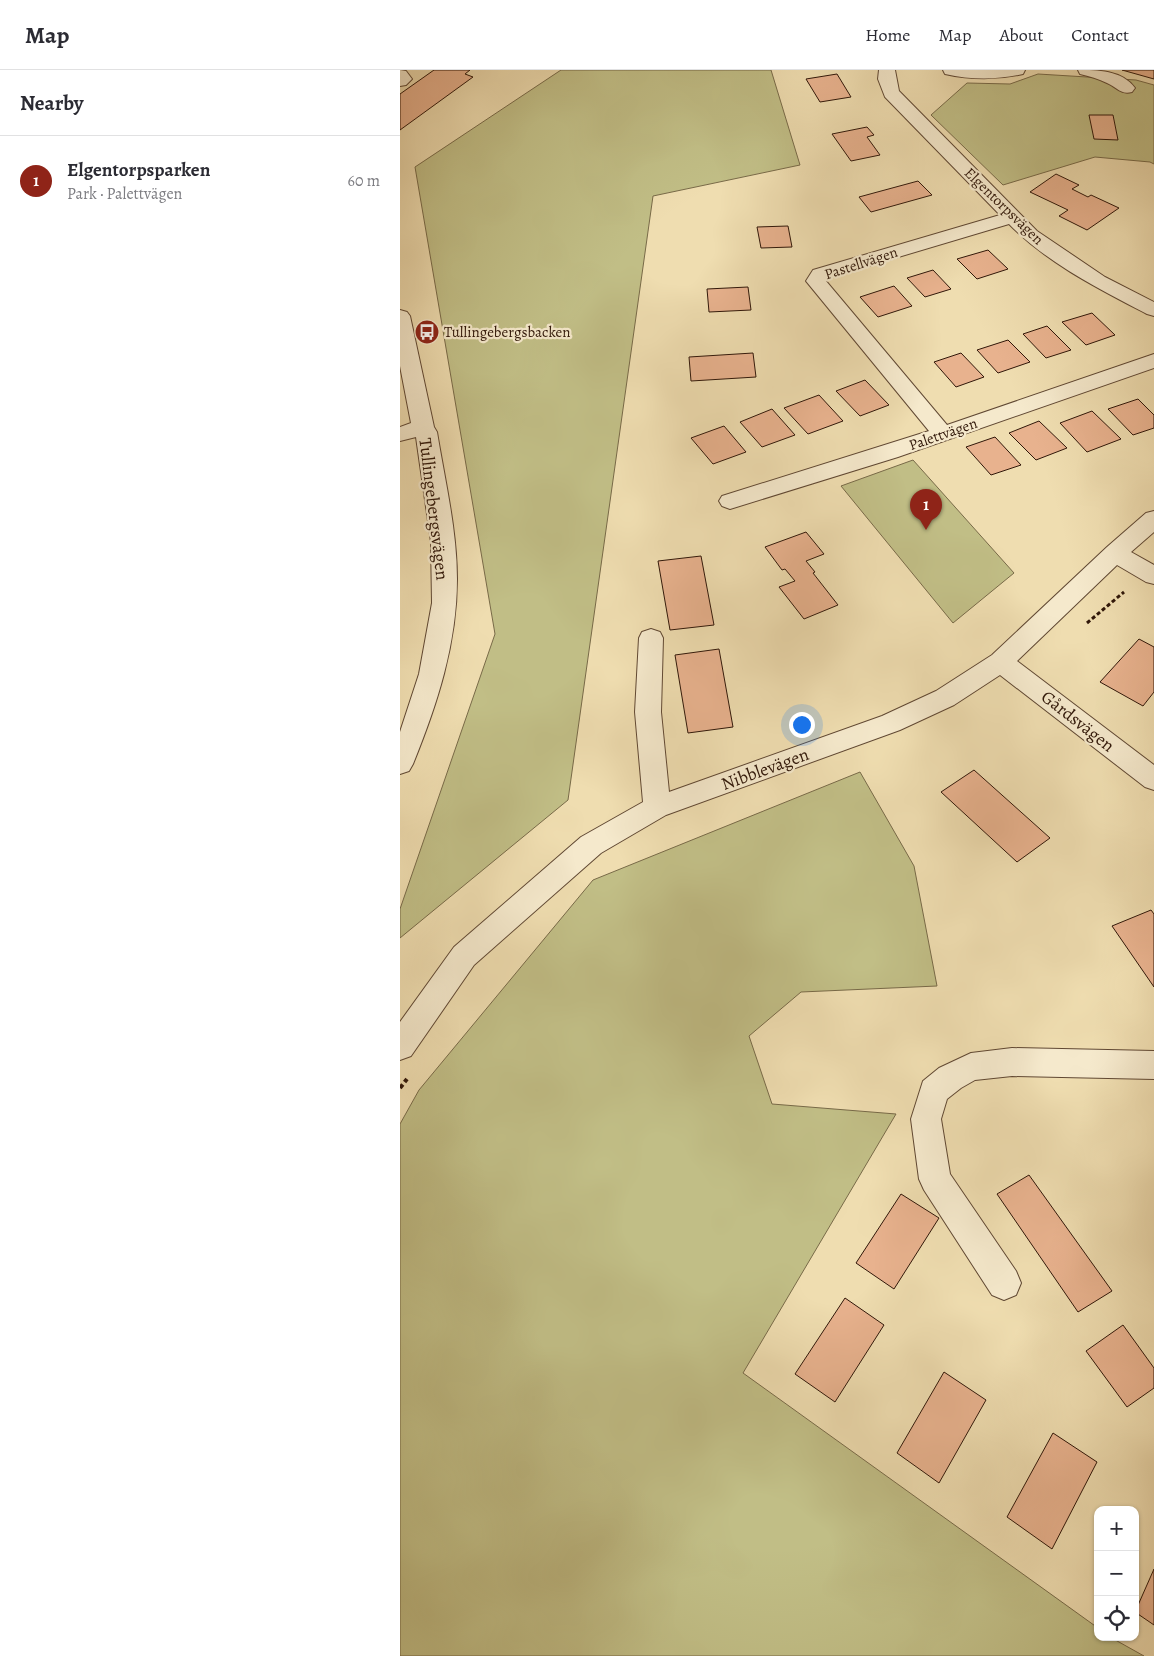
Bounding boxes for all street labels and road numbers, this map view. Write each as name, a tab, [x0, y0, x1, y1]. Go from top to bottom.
street label: Elgentorpsvägen	[960, 163, 1048, 249]
street label: Pastellvägen	[822, 242, 900, 284]
street label: Palettvägen	[906, 413, 980, 455]
street label: Tullingebergsvägen	[413, 436, 455, 582]
street label: Gårdsvägen	[1036, 685, 1120, 757]
street label: Nibblevägen	[718, 742, 812, 796]

